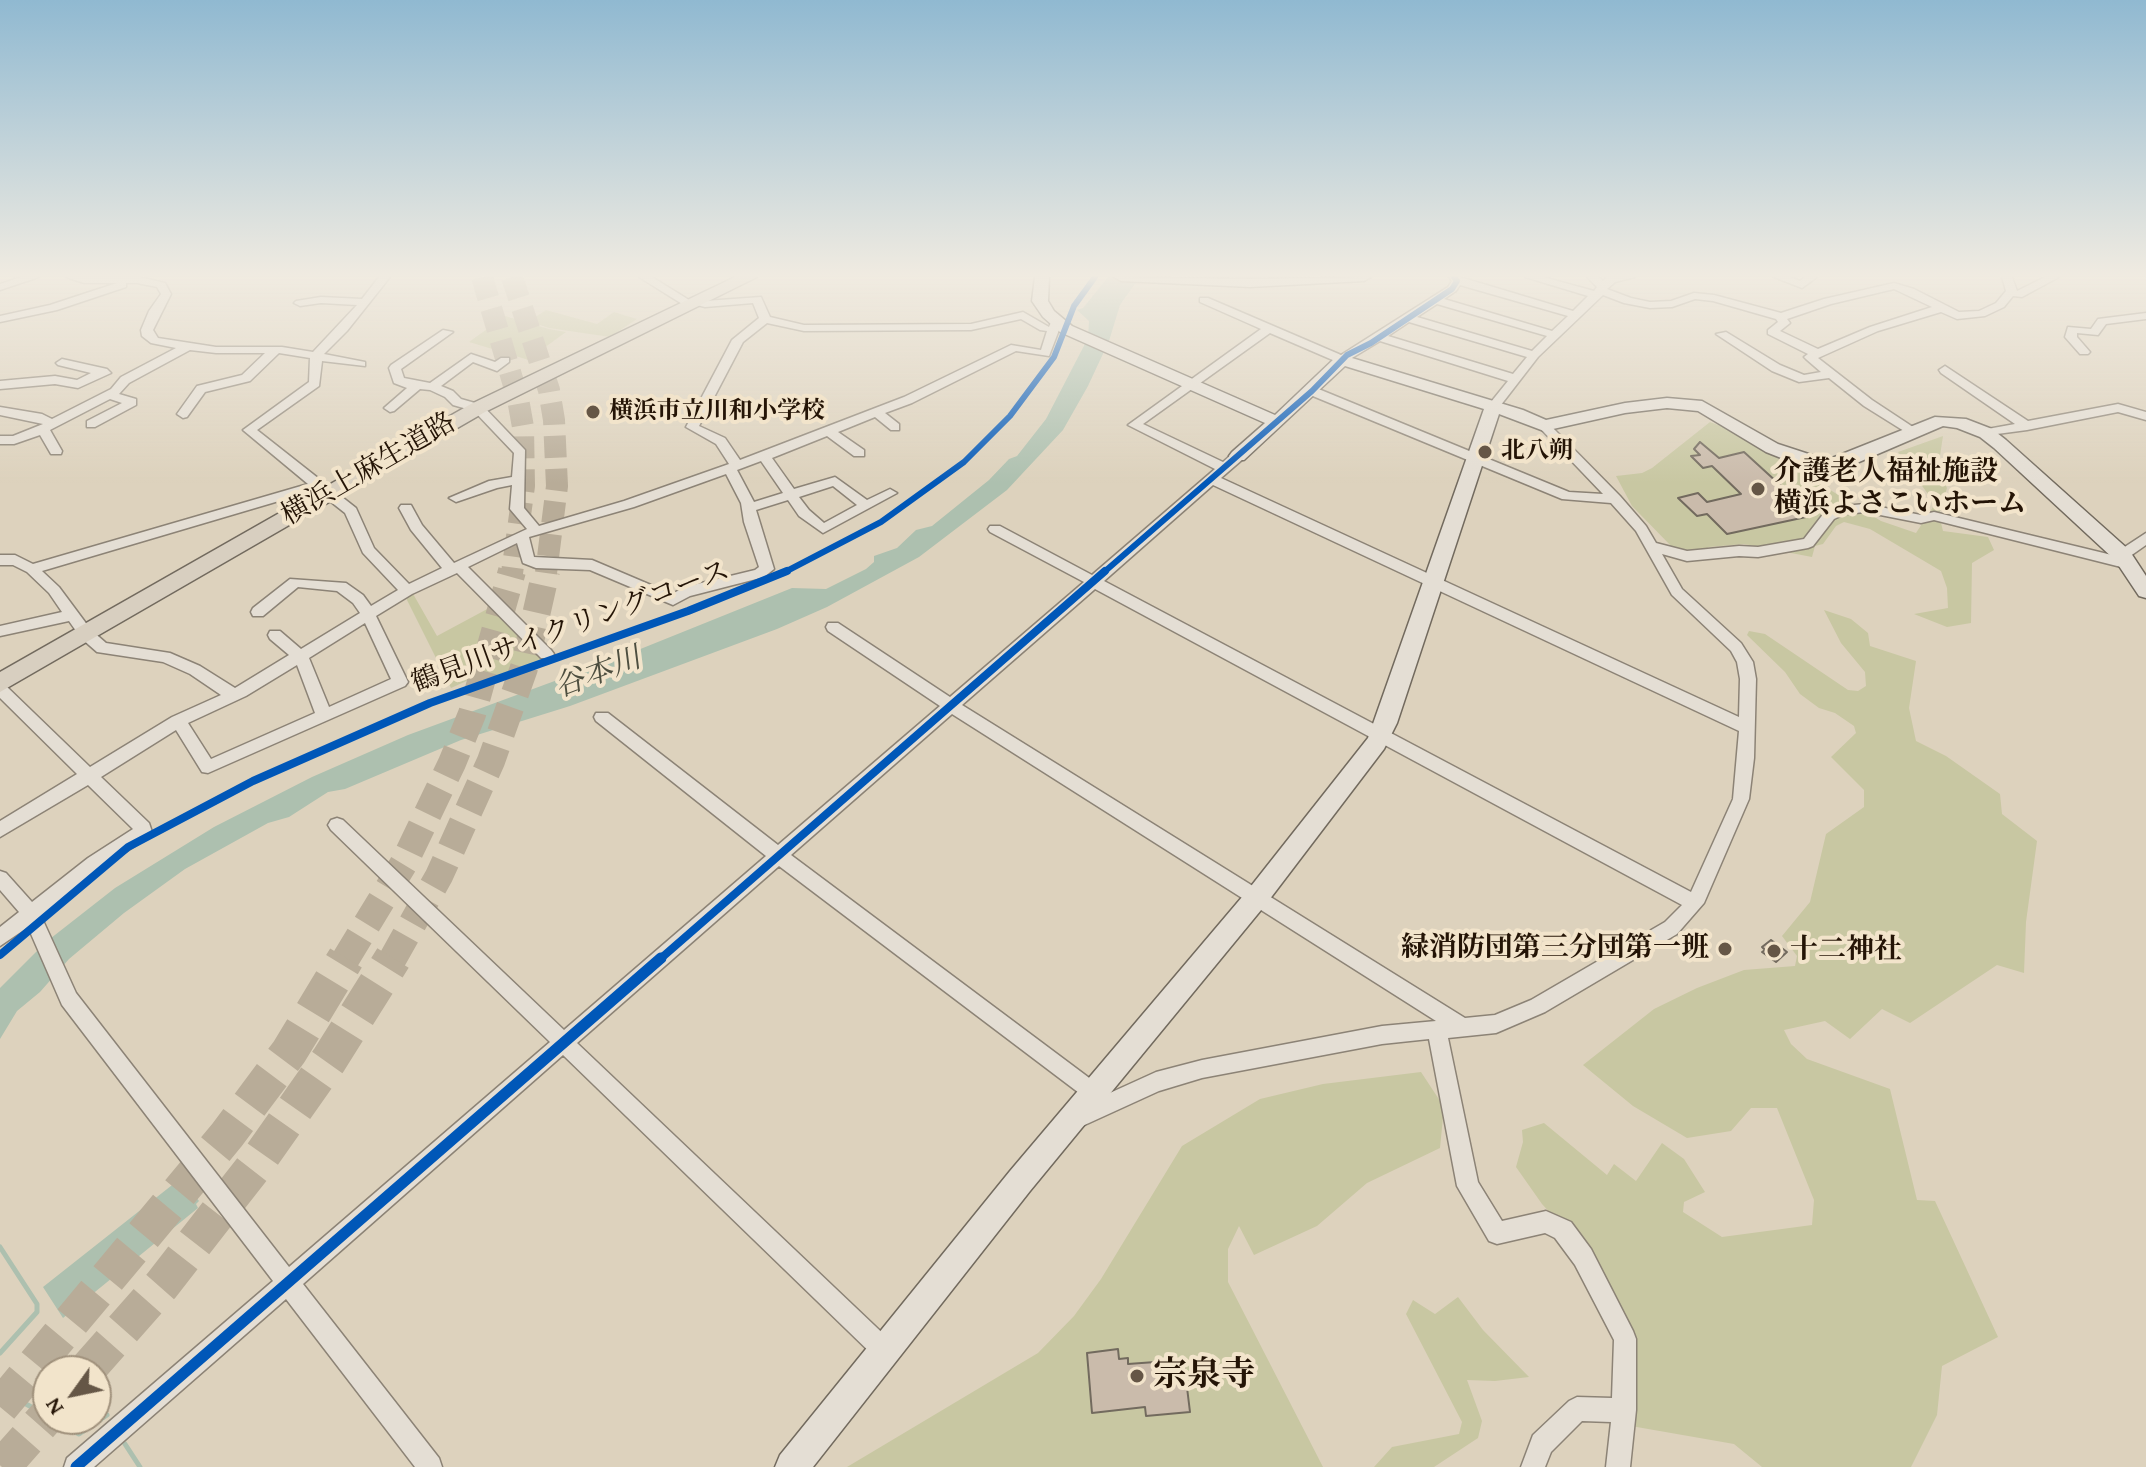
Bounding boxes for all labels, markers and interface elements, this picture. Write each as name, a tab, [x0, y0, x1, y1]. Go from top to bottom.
place label: 横浜市立川和小学校	[609, 398, 825, 426]
marker: 横浜市立川和小学校	[584, 403, 602, 421]
street label: 横浜上麻生道路	[276, 406, 462, 534]
place label: 北八朔	[1501, 438, 1573, 466]
marker: 北八朔	[1476, 443, 1494, 461]
place label: 介護老人福祉施設 横浜よさこいホーム	[1774, 456, 2026, 522]
marker: 介護老人福祉施設 横浜よさこいホーム	[1749, 480, 1767, 498]
street label: 鶴見川サイクリングコース	[407, 555, 735, 701]
water label: 谷本川	[550, 641, 646, 707]
place label: 緑消防団第三分団第一班	[1401, 932, 1709, 966]
place label: 十二神社	[1790, 934, 1902, 968]
marker: 緑消防団第三分団第一班	[1716, 940, 1734, 958]
marker: 十二神社	[1765, 942, 1783, 960]
north arrow	[32, 1355, 112, 1435]
place label: 宗泉寺	[1153, 1356, 1255, 1396]
marker: 宗泉寺	[1128, 1367, 1146, 1385]
text: N	[36, 1392, 71, 1422]

